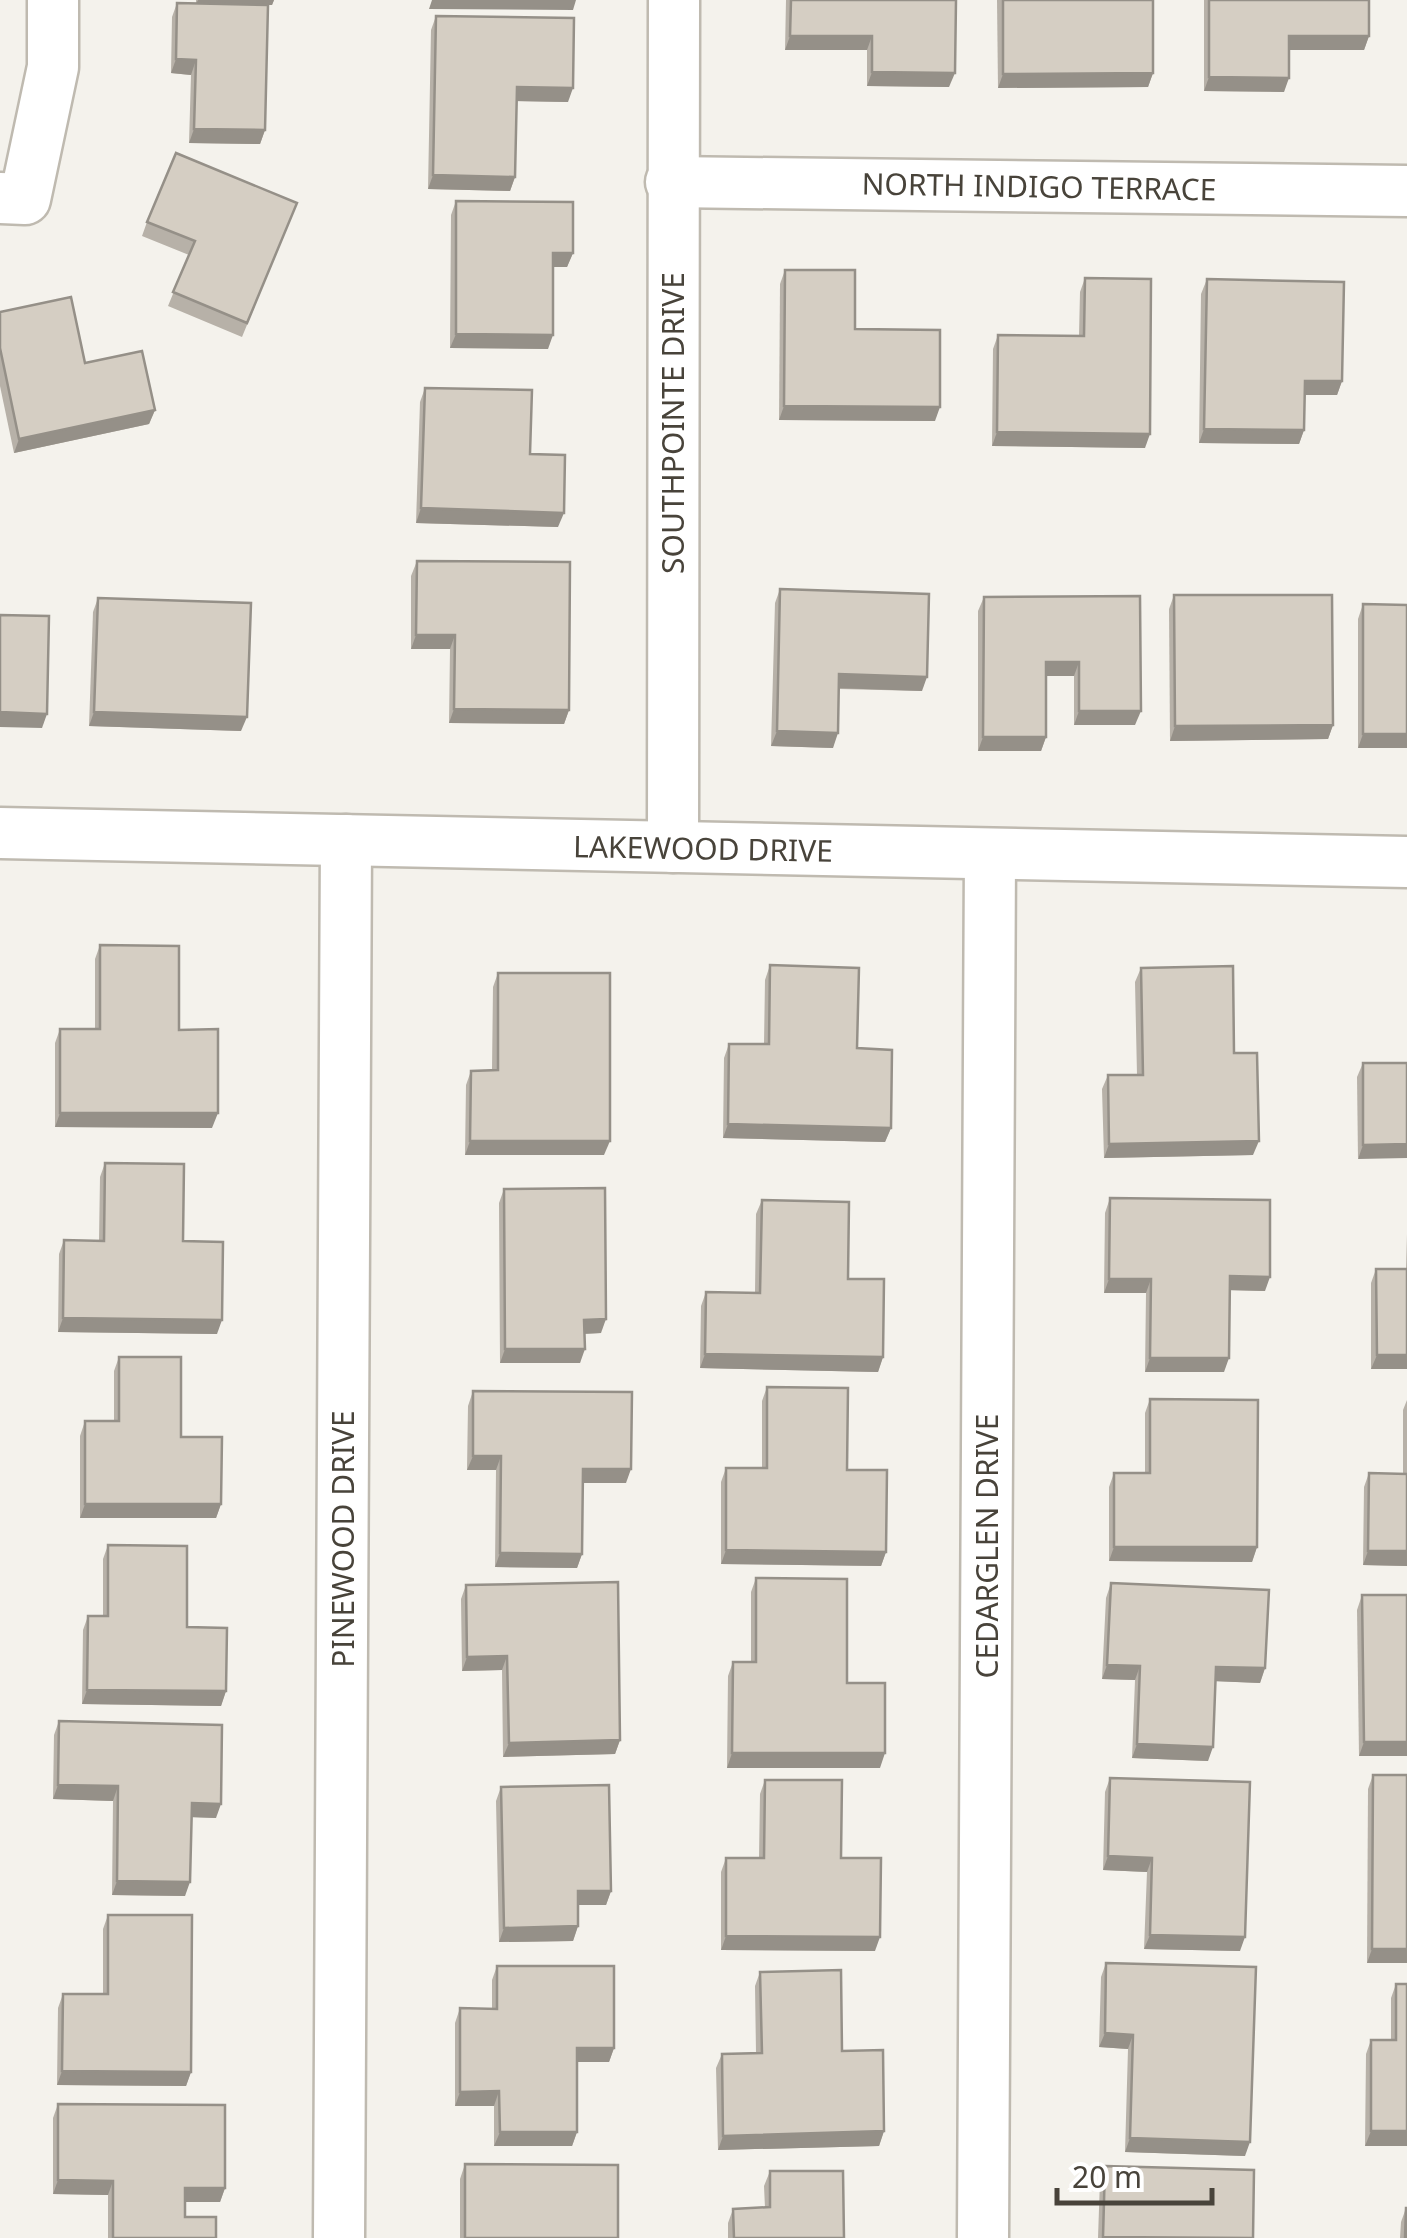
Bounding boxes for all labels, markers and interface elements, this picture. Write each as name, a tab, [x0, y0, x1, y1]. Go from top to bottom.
street label: NORTH INDIGO TERRACE	[861, 162, 1217, 210]
street label: SOUTHPOINTE DRIVE	[652, 272, 693, 574]
street label: LAKEWOOD DRIVE	[573, 825, 833, 871]
street label: PINEWOOD DRIVE	[322, 1410, 363, 1668]
street label: CEDARGLEN DRIVE	[966, 1413, 1007, 1679]
scale bar	[1057, 2143, 1212, 2205]
text: 20 m	[1072, 2156, 1142, 2197]

